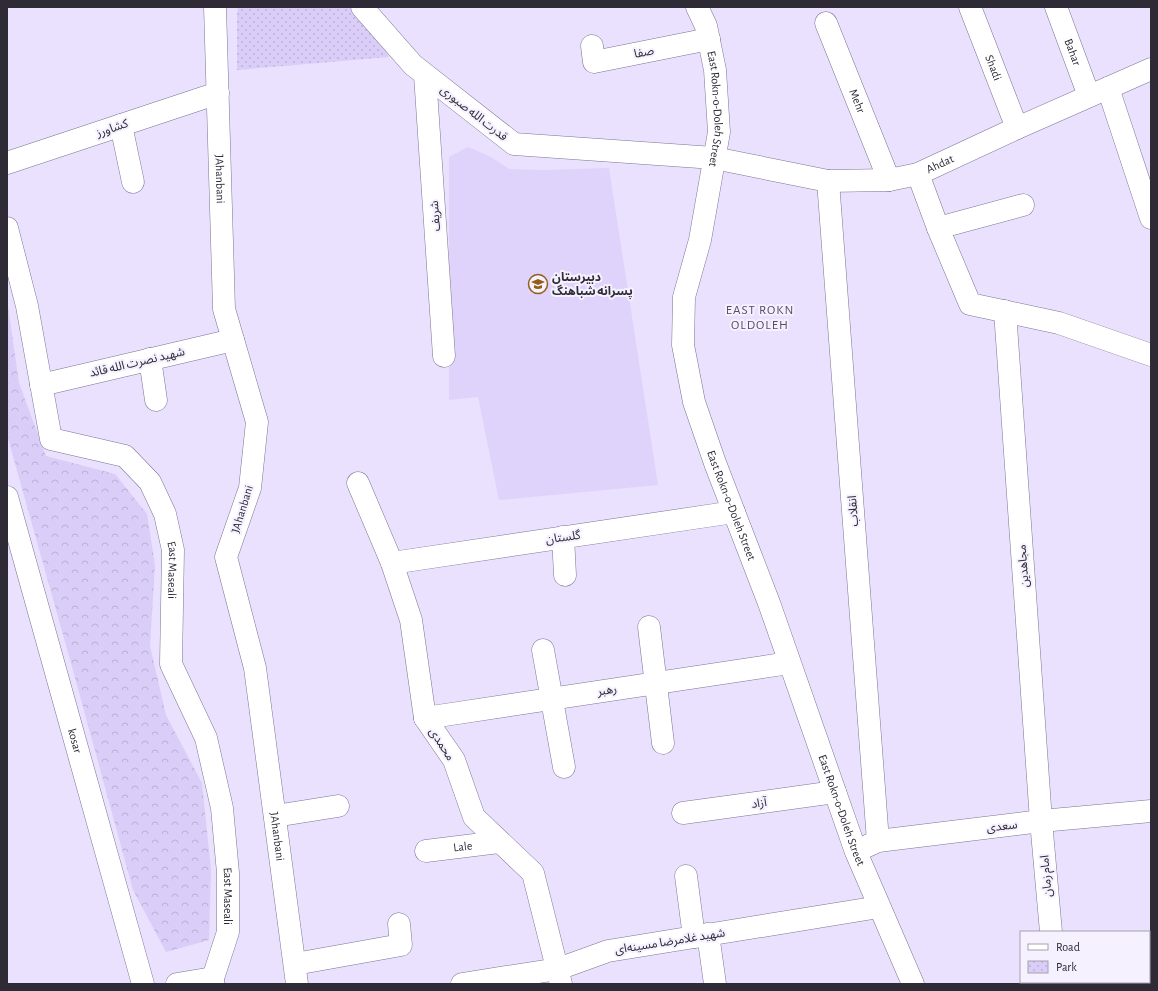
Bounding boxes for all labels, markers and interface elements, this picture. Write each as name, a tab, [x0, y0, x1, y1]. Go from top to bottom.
street label: Bahar	[1062, 37, 1083, 67]
street label: صفا	[633, 44, 655, 60]
street label: East Rokn-o-Doleh Street	[705, 50, 725, 168]
street label: Shadi	[983, 53, 1004, 82]
street label: قدرت الله صبوری	[438, 83, 510, 144]
street label: Mehr	[847, 87, 868, 115]
street label: کشاورز	[94, 117, 131, 140]
street label: Ahdat	[924, 152, 956, 175]
street label: JAhanbani	[213, 154, 227, 204]
street label: شریف	[428, 200, 443, 232]
place label: دبیرستان پسرانه شباهنگ	[552, 271, 633, 300]
school or university icon: دبیرستان پسرانه شباهنگ	[527, 273, 549, 295]
district label: EAST ROKN OLDOLEH	[726, 304, 794, 332]
street label: شهید نصرت الله قائد	[88, 345, 186, 380]
street label: East Rokn-o-Doleh Street	[705, 449, 758, 562]
street label: JAhanbani	[229, 484, 255, 534]
street label: انقلاب	[846, 495, 861, 527]
street label: گلستان	[545, 528, 582, 546]
street label: East Maseali	[165, 540, 179, 599]
street label: مجاهدین	[1016, 544, 1032, 588]
street label: رهبر	[595, 683, 618, 699]
street label: محمدی	[426, 725, 457, 763]
street label: kosar	[66, 727, 84, 754]
street label: East Rokn-o-Doleh Street	[816, 753, 867, 867]
street label: آزاد	[750, 796, 768, 811]
street label: JAhanbani	[268, 811, 287, 862]
street label: سعدی	[986, 818, 1018, 835]
street label: Lale	[453, 839, 473, 854]
street label: امام زمان	[1038, 854, 1057, 898]
street label: East Maseali	[222, 867, 234, 925]
street label: شهید غلامرضا مسینه‌ای	[614, 926, 726, 957]
legend	[1020, 931, 1150, 983]
text: Road	[1056, 941, 1080, 953]
text: Park	[1056, 961, 1077, 973]

